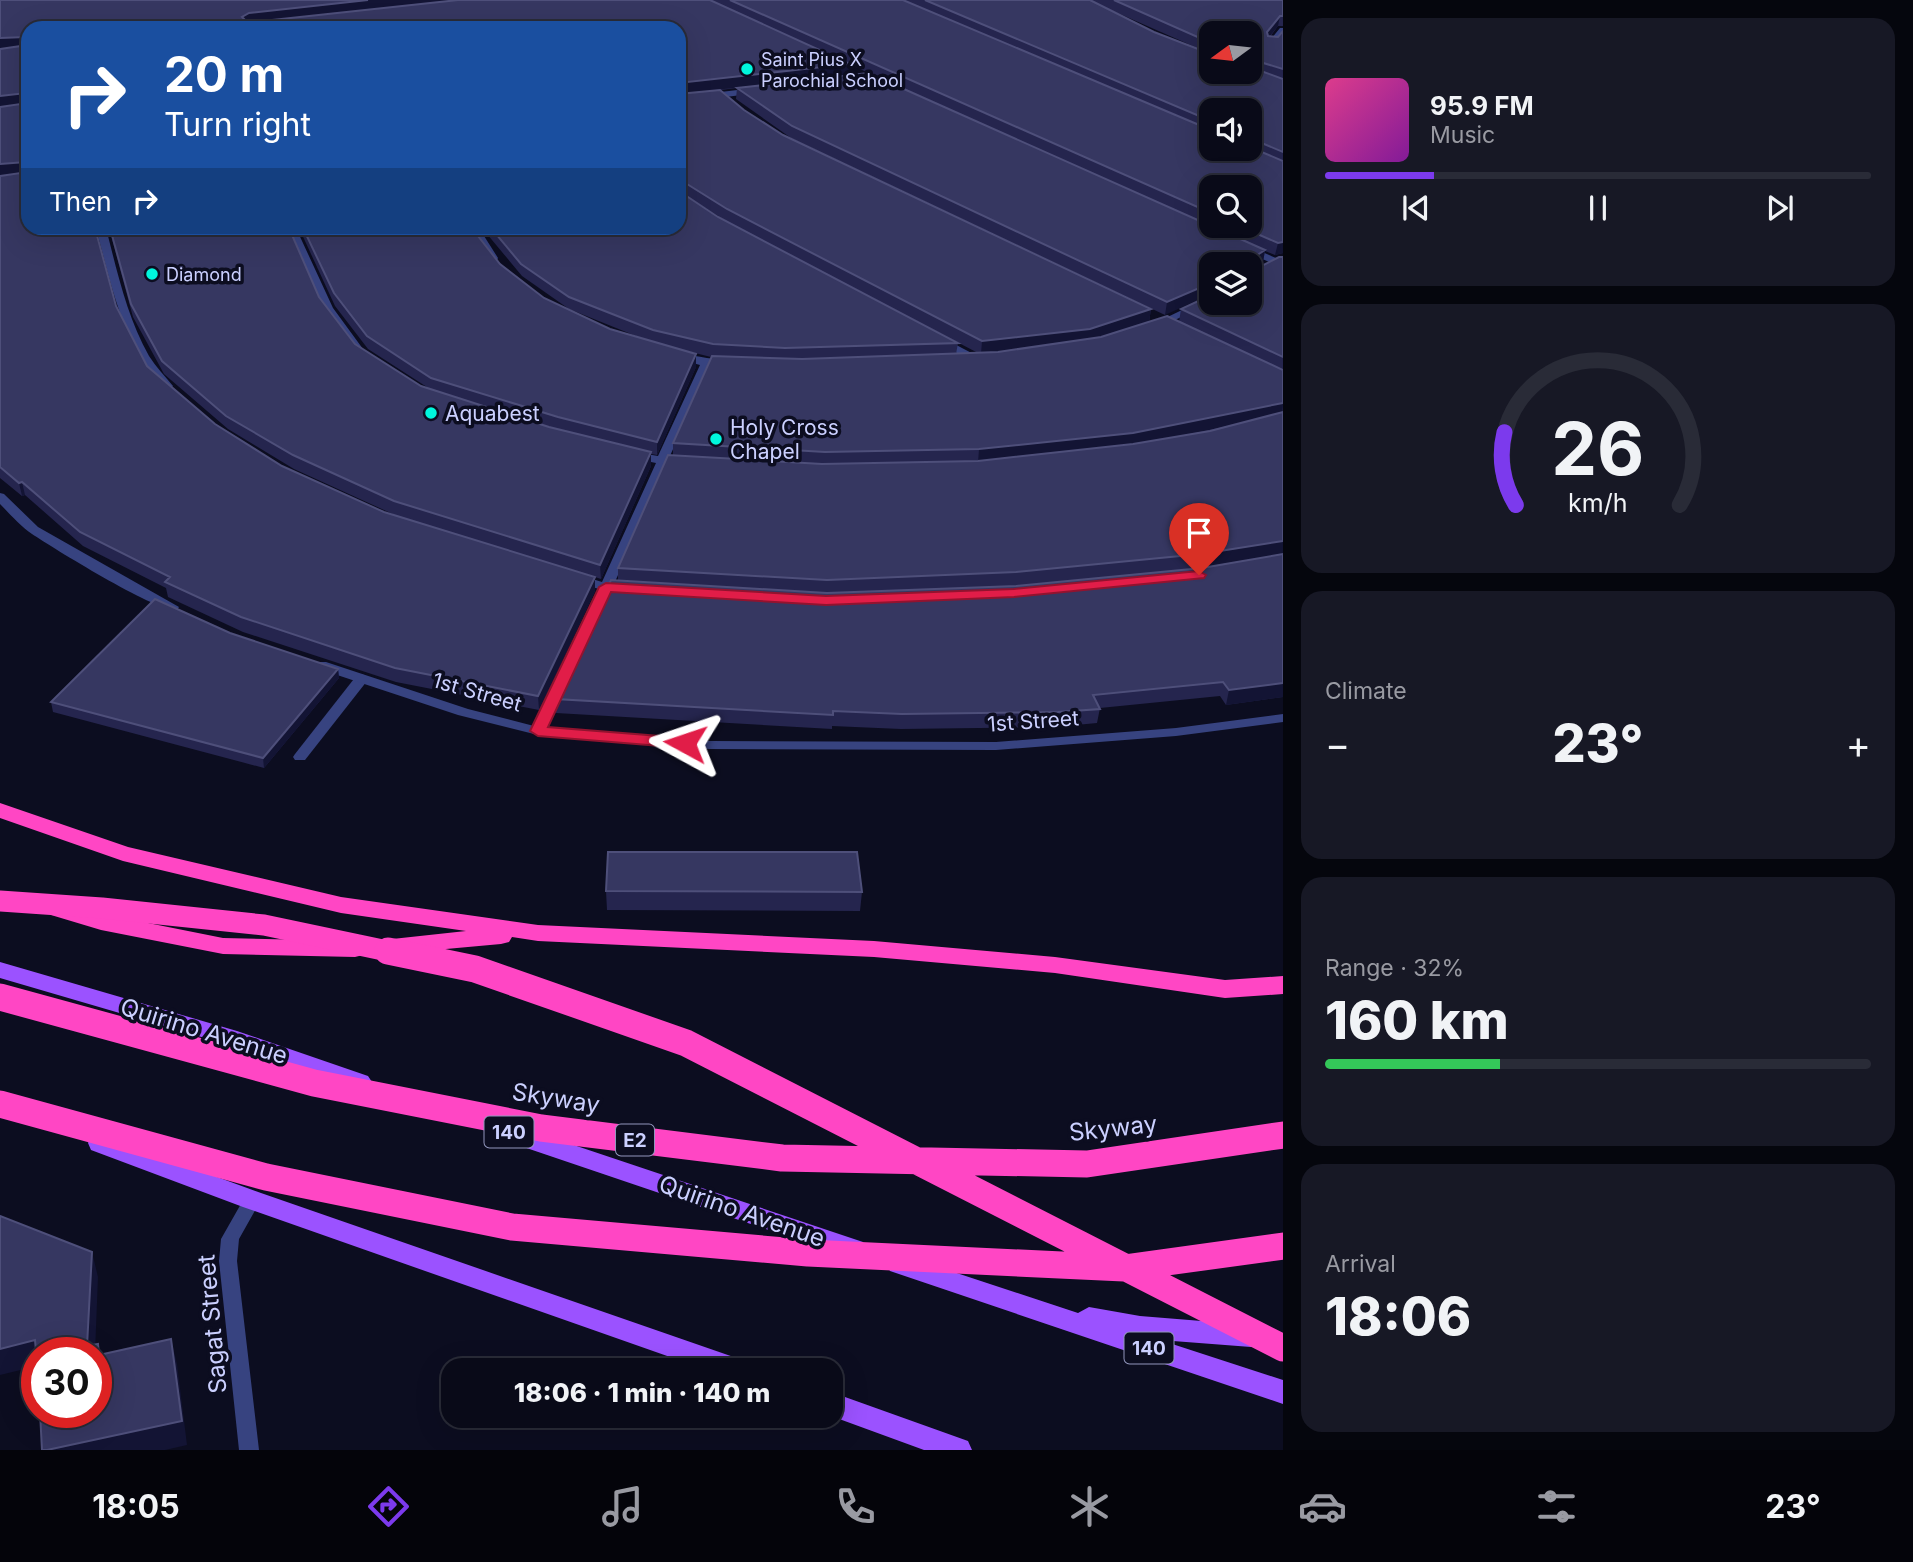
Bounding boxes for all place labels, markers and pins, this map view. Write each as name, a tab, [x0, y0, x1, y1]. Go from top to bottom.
place label: Saint Pius X Parochial School	[761, 49, 903, 91]
marker: Saint Pius X Parochial School	[739, 61, 755, 77]
place label: Diamond	[166, 264, 242, 285]
marker: Diamond	[144, 266, 160, 282]
place label: Aquabest	[445, 401, 540, 426]
marker: Aquabest	[423, 405, 439, 421]
place label: Holy Cross Chapel	[730, 415, 839, 464]
marker: Holy Cross Chapel	[708, 431, 724, 447]
pin	[1169, 503, 1229, 575]

